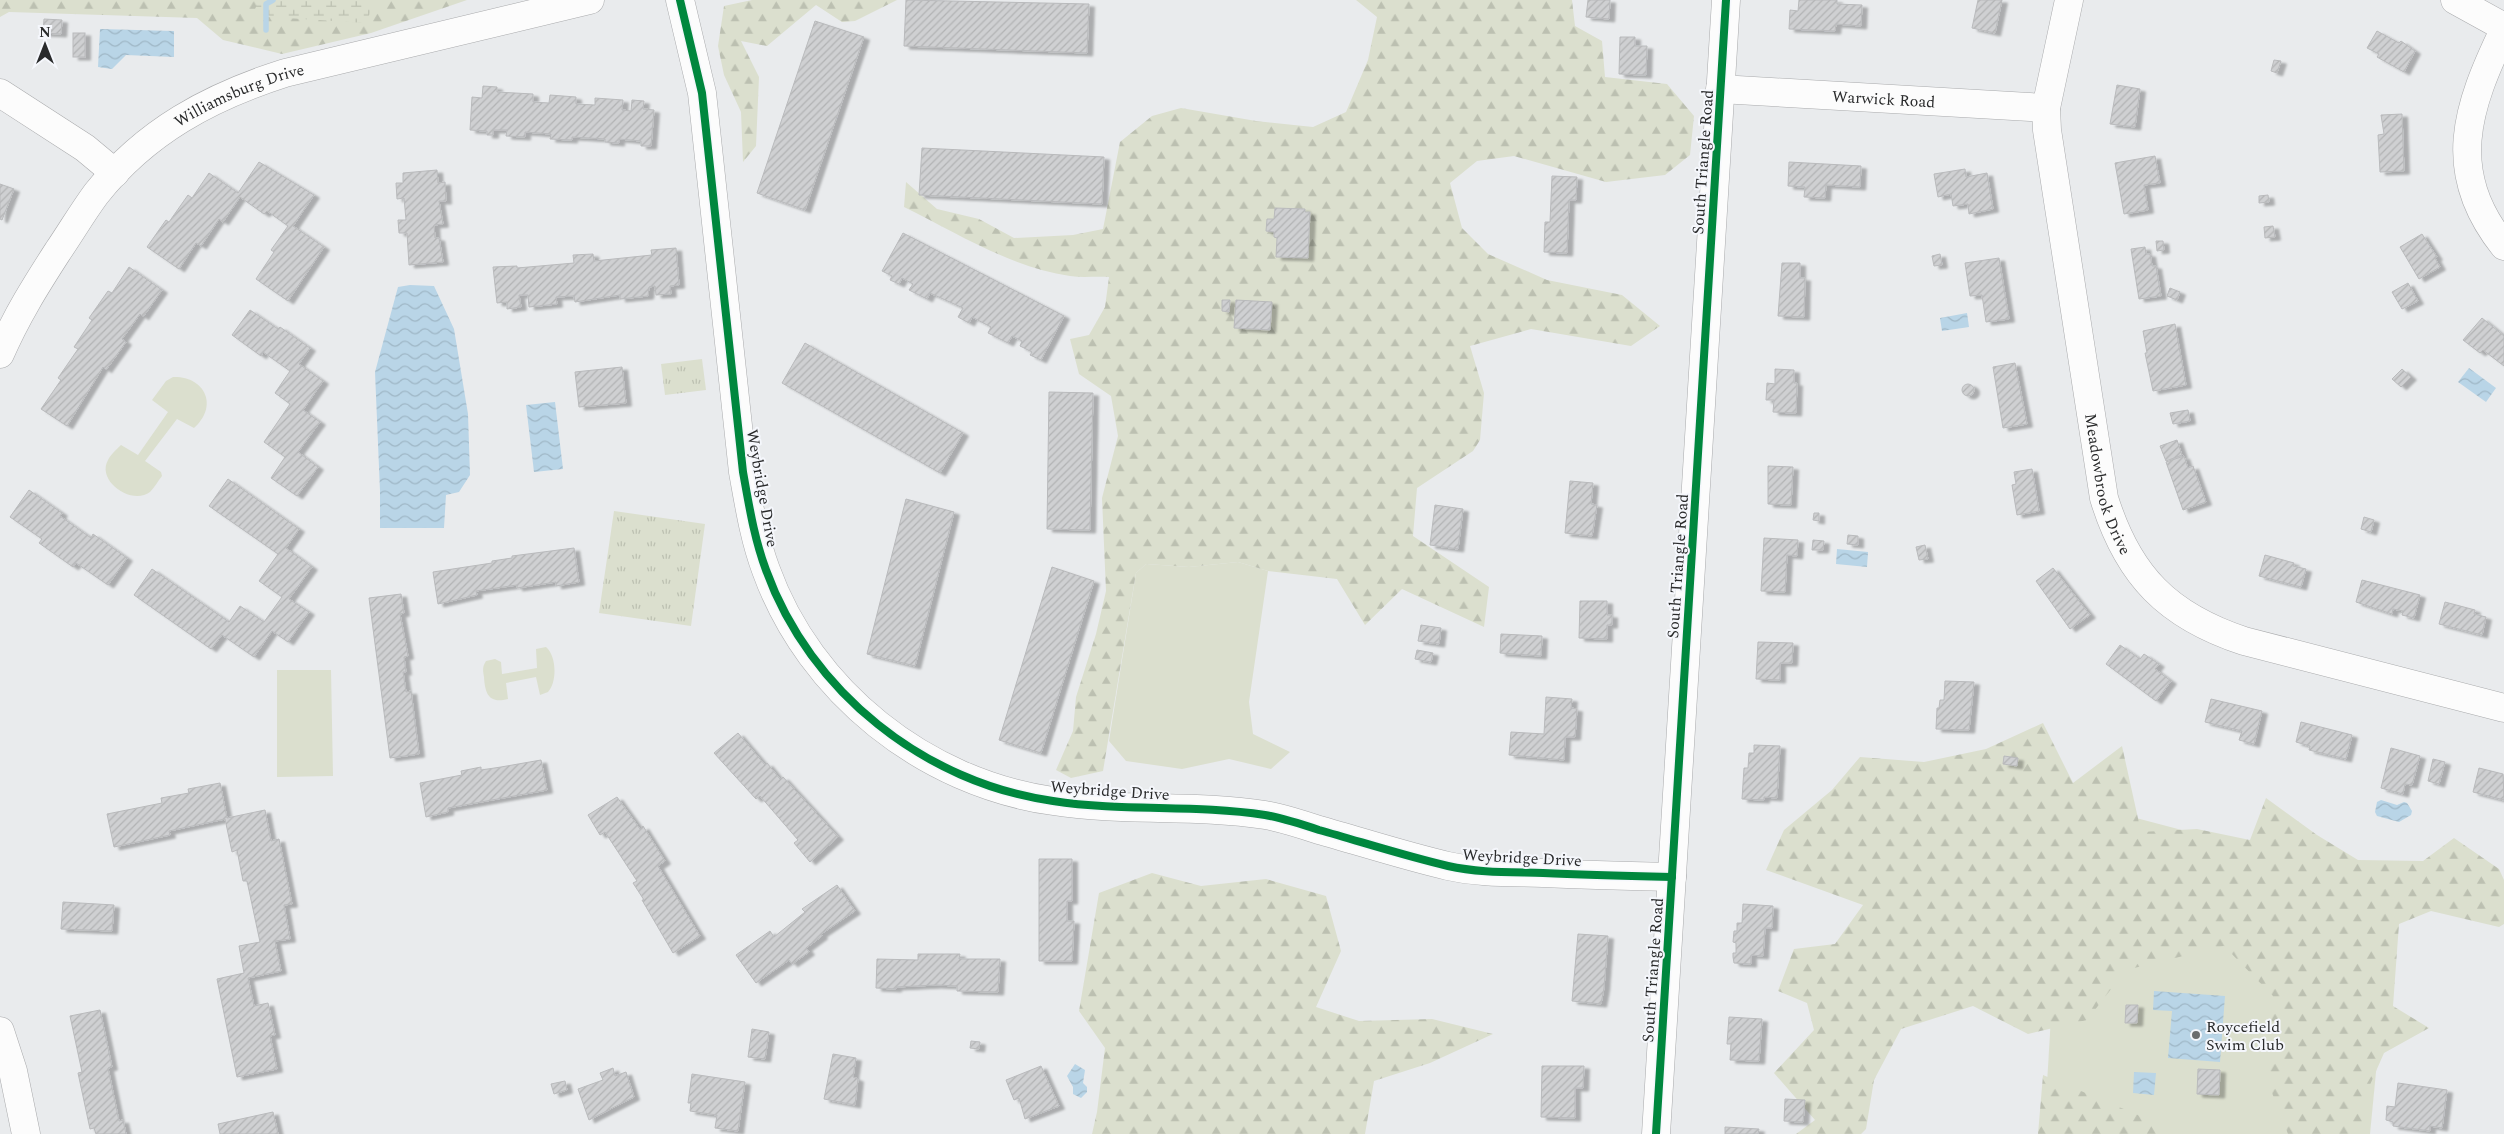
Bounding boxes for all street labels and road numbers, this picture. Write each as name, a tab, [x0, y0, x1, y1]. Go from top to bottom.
street label: Williamsburg Drive	[170, 58, 307, 134]
street label: Warwick Road	[1831, 85, 1936, 115]
street label: South Triangle Road	[1686, 89, 1720, 235]
street label: Meadowbrook Drive	[2078, 412, 2137, 559]
street label: Weybridge Drive	[740, 427, 784, 549]
street label: South Triangle Road	[1661, 493, 1695, 639]
street label: Weybridge Drive	[1049, 775, 1170, 807]
street label: Weybridge Drive	[1462, 843, 1582, 873]
street label: South Triangle Road	[1636, 897, 1670, 1043]

